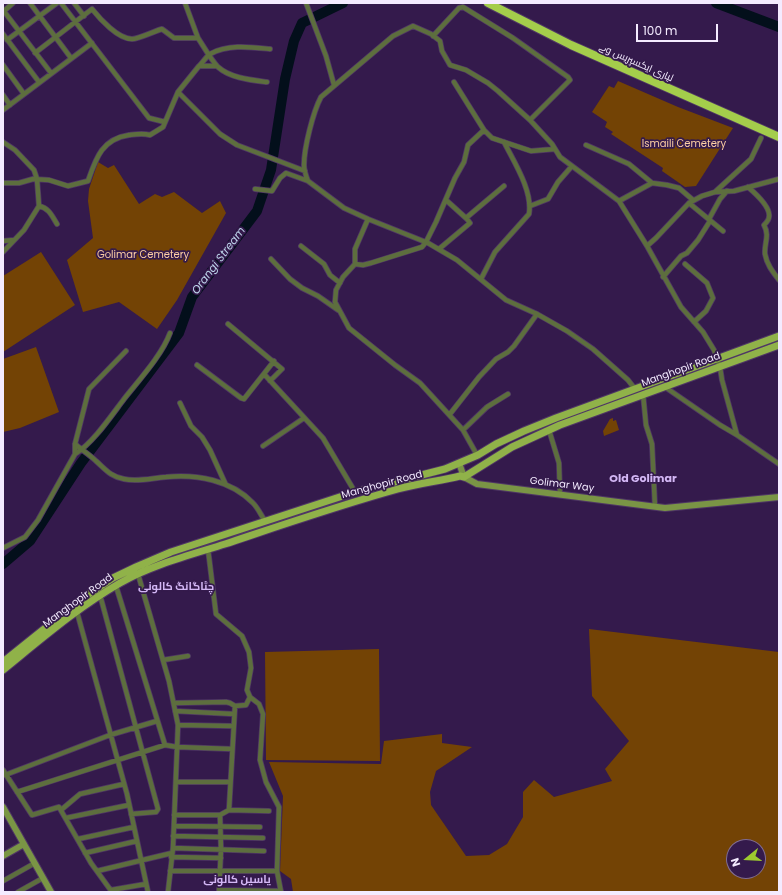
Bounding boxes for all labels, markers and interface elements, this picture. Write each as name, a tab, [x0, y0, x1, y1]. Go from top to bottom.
scale bar	[638, 16, 720, 42]
text: 100 m	[643, 22, 677, 39]
street label: لیاری ایکسپریس وے	[597, 41, 675, 85]
park label: Ismaili Cemetery	[642, 138, 726, 150]
water label: Orangi Stream	[189, 225, 249, 297]
park label: Golimar Cemetery	[97, 249, 189, 261]
street label: Manghopir Road	[640, 350, 722, 390]
street label: Manghopir Road	[340, 468, 424, 502]
district label: Old Golimar	[609, 472, 677, 486]
street label: Golimar Way	[529, 475, 595, 495]
street label: Manghopir Road	[41, 572, 115, 630]
district label: چٹاگانگ کالونی	[138, 580, 214, 594]
north arrow	[726, 839, 766, 879]
text: N	[727, 856, 744, 869]
district label: یاسین کالونی	[203, 873, 271, 887]

